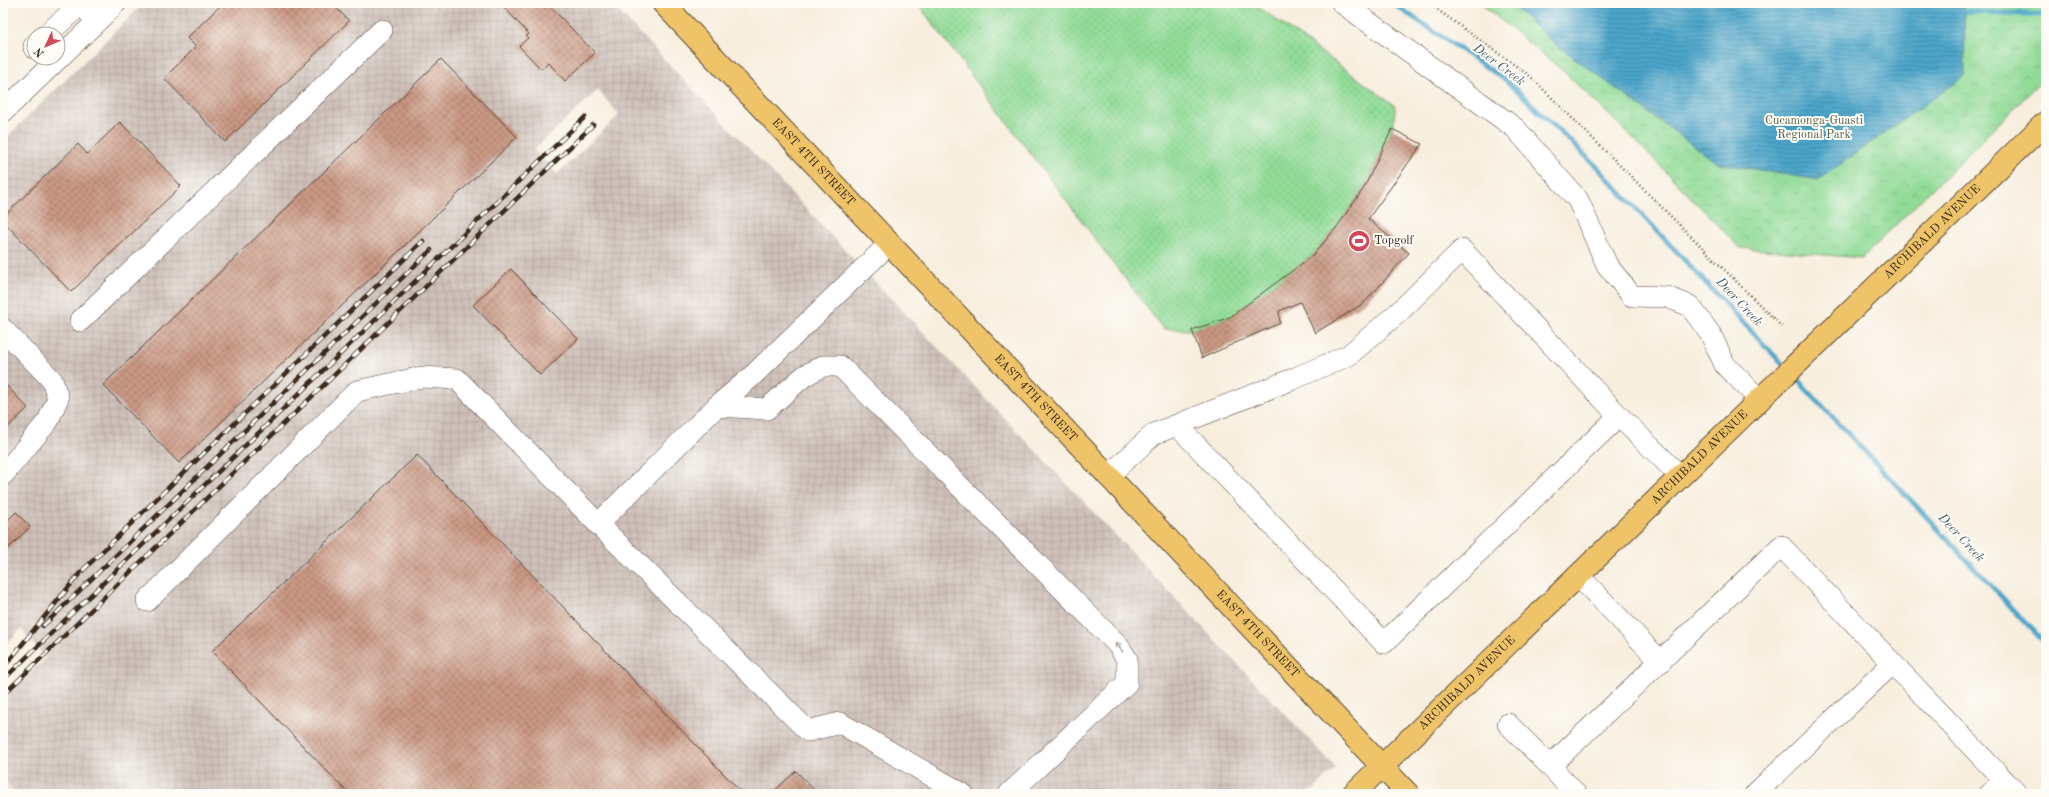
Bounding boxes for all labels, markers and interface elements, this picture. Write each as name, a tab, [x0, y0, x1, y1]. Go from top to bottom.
north arrow	[26, 26, 66, 66]
water label: Deer Creek	[1470, 41, 1527, 89]
text: N	[33, 45, 47, 59]
park label: Cucamonga-Guasti Regional Park	[1765, 115, 1863, 141]
street label: EAST 4TH STREET	[769, 116, 857, 208]
street label: ARCHIBALD AVENUE	[1882, 183, 1983, 282]
sports icon: Topgolf	[1346, 228, 1372, 254]
place label: Topgolf	[1374, 235, 1415, 247]
water label: Deer Creek	[1713, 275, 1765, 329]
street label: EAST 4TH STREET	[991, 352, 1079, 444]
street label: ARCHIBALD AVENUE	[1649, 408, 1750, 507]
water label: Deer Creek	[1935, 511, 1987, 565]
street label: EAST 4TH STREET	[1214, 588, 1301, 680]
street label: ARCHIBALD AVENUE	[1417, 634, 1518, 733]
one-way arrow	[1114, 642, 1123, 653]

